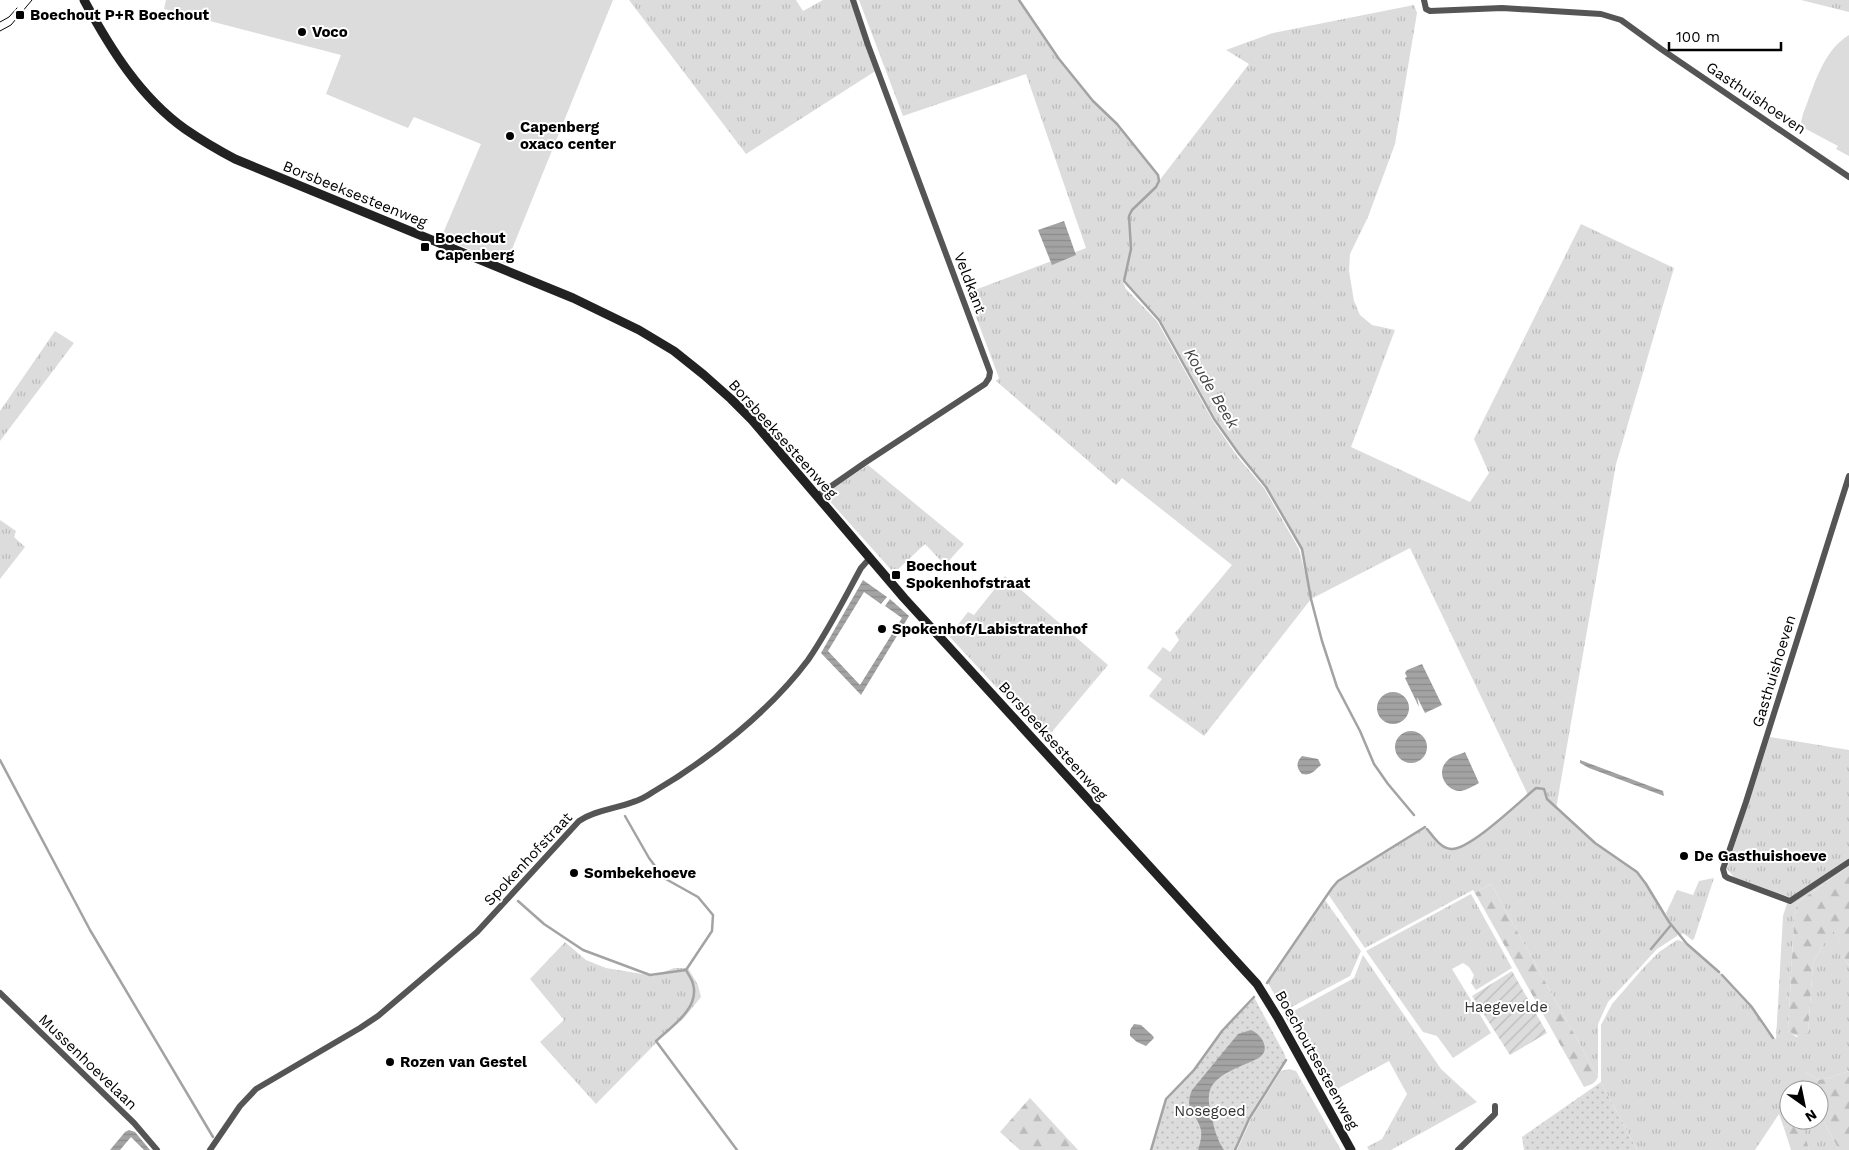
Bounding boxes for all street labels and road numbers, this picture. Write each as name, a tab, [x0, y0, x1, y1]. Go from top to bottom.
street label: Gasthuishoeven	[1703, 58, 1809, 138]
street label: Borsbeeksesteenweg	[280, 157, 430, 231]
street label: Veldkant	[950, 250, 990, 317]
street label: Borsbeeksesteenweg	[725, 376, 841, 502]
street label: Gasthuishoeven	[1748, 613, 1800, 729]
street label: Borsbeeksesteenweg	[995, 678, 1111, 804]
street label: Spokenhofstraat	[480, 808, 576, 909]
street label: Boechoutsesteenweg	[1271, 987, 1363, 1133]
street label: Mussenhoevelaan	[35, 1010, 141, 1114]

